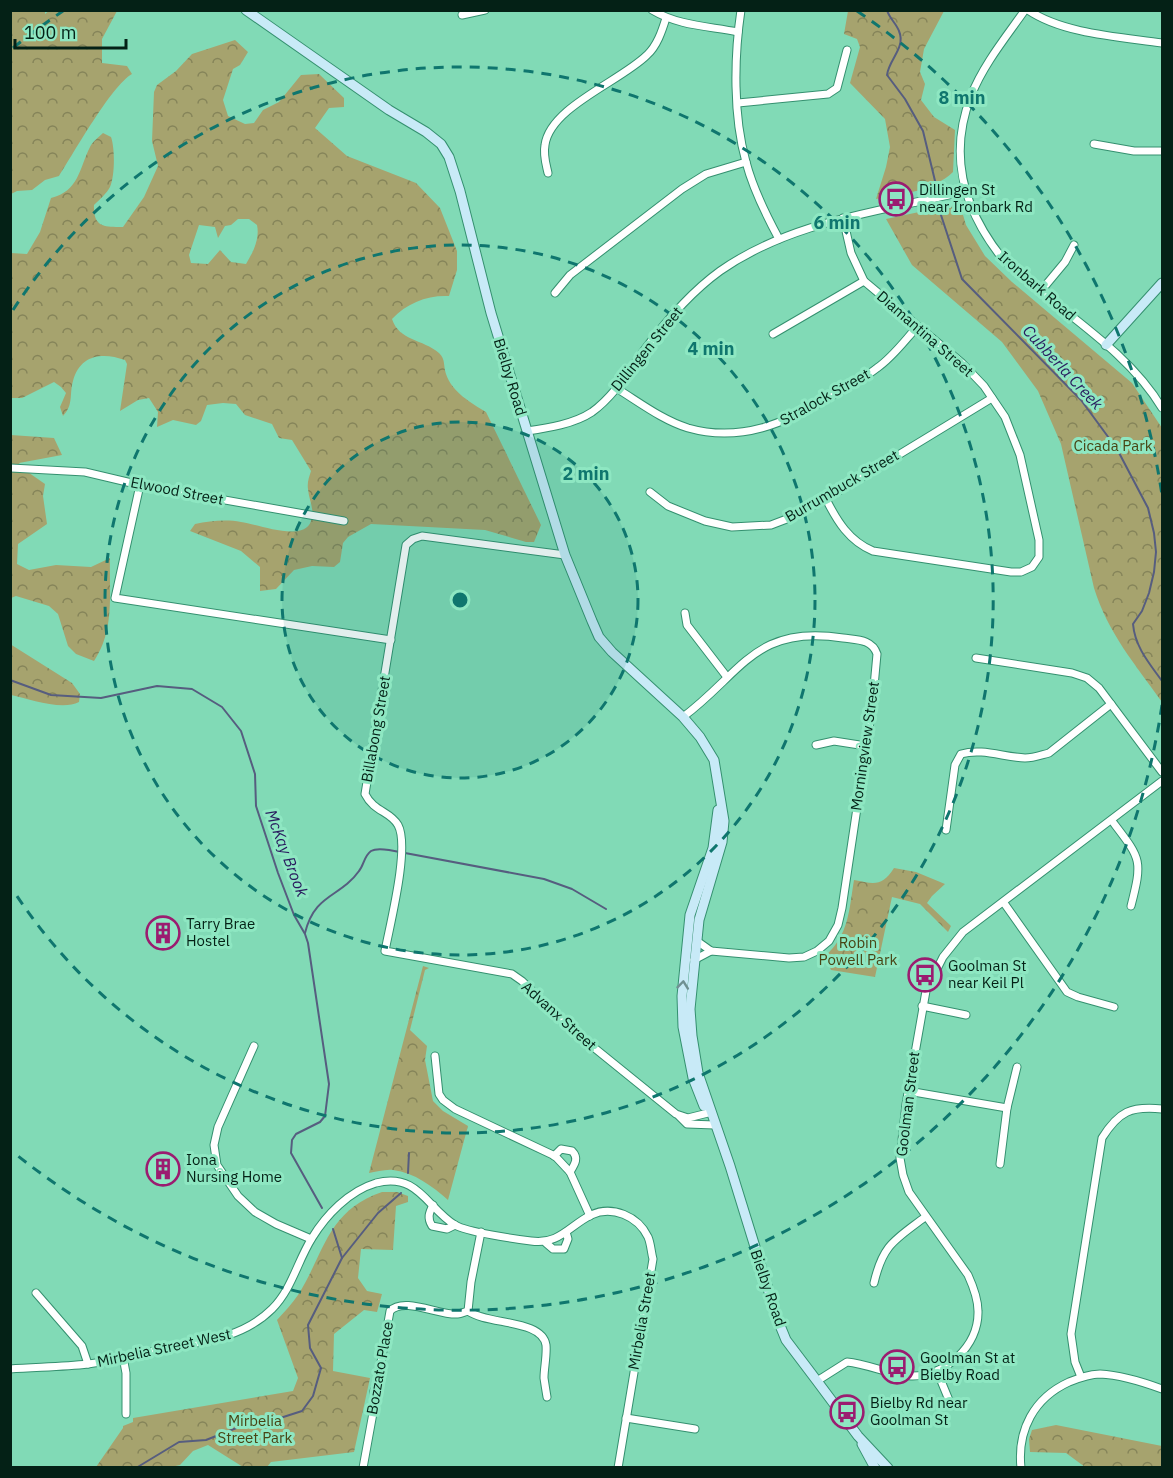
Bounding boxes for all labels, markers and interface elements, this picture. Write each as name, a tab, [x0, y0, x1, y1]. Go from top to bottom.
scale bar	[15, 12, 126, 50]
text: 100 m	[24, 21, 76, 44]
text: 8 min	[938, 86, 986, 109]
place label: Dillingen St near Ironbark Rd	[919, 180, 1033, 216]
bus stop icon: Dillingen St near Ironbark Rd	[878, 181, 914, 217]
text: 6 min	[813, 211, 861, 234]
street label: Ironbark Road	[995, 247, 1080, 324]
street label: Diamantina Street	[873, 287, 977, 381]
street label: Dillingen Street	[607, 303, 687, 395]
water label: Cubberla Creek	[1019, 321, 1108, 414]
street label: Bielby Road	[490, 336, 531, 418]
text: 4 min	[687, 337, 735, 360]
street label: Stralock Street	[776, 364, 873, 429]
park label: Cicada Park	[1073, 436, 1153, 455]
street label: Burrumbuck Street	[781, 445, 902, 526]
text: 2 min	[562, 462, 610, 485]
street label: Elwood Street	[129, 472, 225, 509]
centre of rings	[450, 590, 470, 610]
street label: Billabong Street	[357, 674, 394, 784]
street label: Morningview Street	[846, 680, 883, 812]
water label: McKay Brook	[261, 806, 313, 900]
place label: Tarry Brae Hostel	[186, 914, 255, 950]
building icon: Tarry Brae Hostel	[145, 915, 181, 951]
park label: Robin Powell Park	[819, 933, 897, 969]
place label: Goolman St near Keil Pl	[948, 956, 1026, 992]
bus stop icon: Goolman St near Keil Pl	[907, 957, 943, 993]
street label: Advanx Street	[518, 977, 601, 1054]
one-way arrow	[676, 980, 689, 989]
street label: Goolman Street	[892, 1050, 923, 1158]
place label: Iona Nursing Home	[186, 1150, 282, 1186]
building icon: Iona Nursing Home	[145, 1151, 181, 1187]
street label: Bielby Road	[746, 1247, 790, 1329]
street label: Mirbelia Street	[624, 1271, 659, 1371]
street label: Bozzato Place	[362, 1320, 397, 1416]
street label: Mirbelia Street West	[95, 1324, 233, 1371]
place label: Goolman St at Bielby Road	[920, 1348, 1015, 1384]
bus stop icon: Goolman St at Bielby Road	[879, 1349, 915, 1385]
place label: Bielby Rd near Goolman St	[870, 1393, 968, 1429]
bus stop icon: Bielby Rd near Goolman St	[829, 1394, 865, 1430]
park label: Mirbelia Street Park	[217, 1411, 293, 1447]

